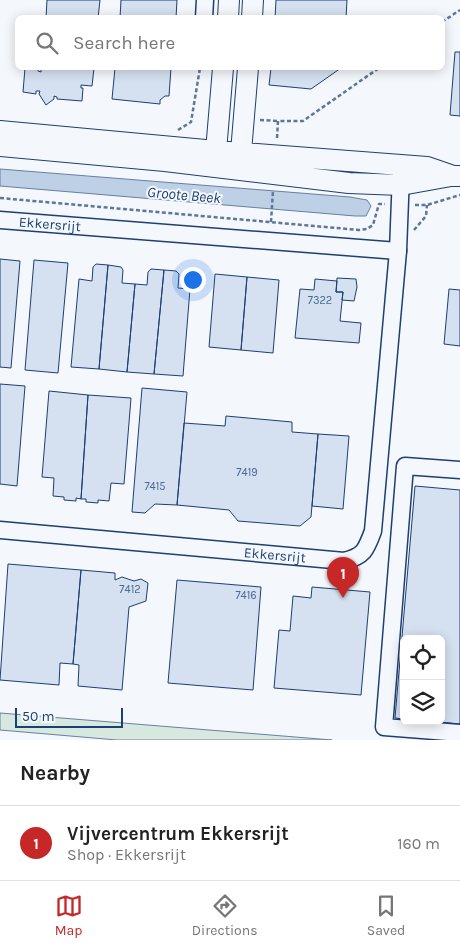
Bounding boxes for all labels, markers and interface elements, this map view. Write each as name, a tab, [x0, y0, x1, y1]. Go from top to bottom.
search box	[15, 15, 445, 70]
icon: search	[33, 29, 61, 57]
text: Search here	[73, 32, 175, 54]
water label: Groote Beek	[146, 183, 222, 207]
street label: Ekkersrijt	[18, 213, 81, 235]
your location	[180, 267, 206, 293]
house number: 7322	[308, 294, 332, 307]
house number: 7419	[236, 466, 258, 479]
house number: 7415	[144, 480, 166, 493]
street label: Ekkersrijt	[243, 544, 307, 567]
pin: 1	[327, 557, 359, 598]
house number: 7412	[119, 583, 141, 596]
house number: 7416	[235, 589, 257, 602]
map controls	[400, 635, 445, 725]
button: locate	[400, 635, 445, 680]
button: layers	[400, 680, 445, 725]
scale bar	[15, 705, 122, 728]
text: 50 m	[22, 708, 55, 725]
text: Nearby	[20, 761, 90, 785]
text: Vijvercentrum Ekkersrijt	[67, 823, 289, 845]
text: 1	[33, 834, 39, 853]
text: 160 m	[397, 834, 440, 853]
text: Shop · Ekkersrijt	[67, 845, 186, 864]
tab: Map	[55, 892, 83, 939]
tab: Directions	[192, 892, 258, 939]
tab: Saved	[367, 892, 405, 939]

